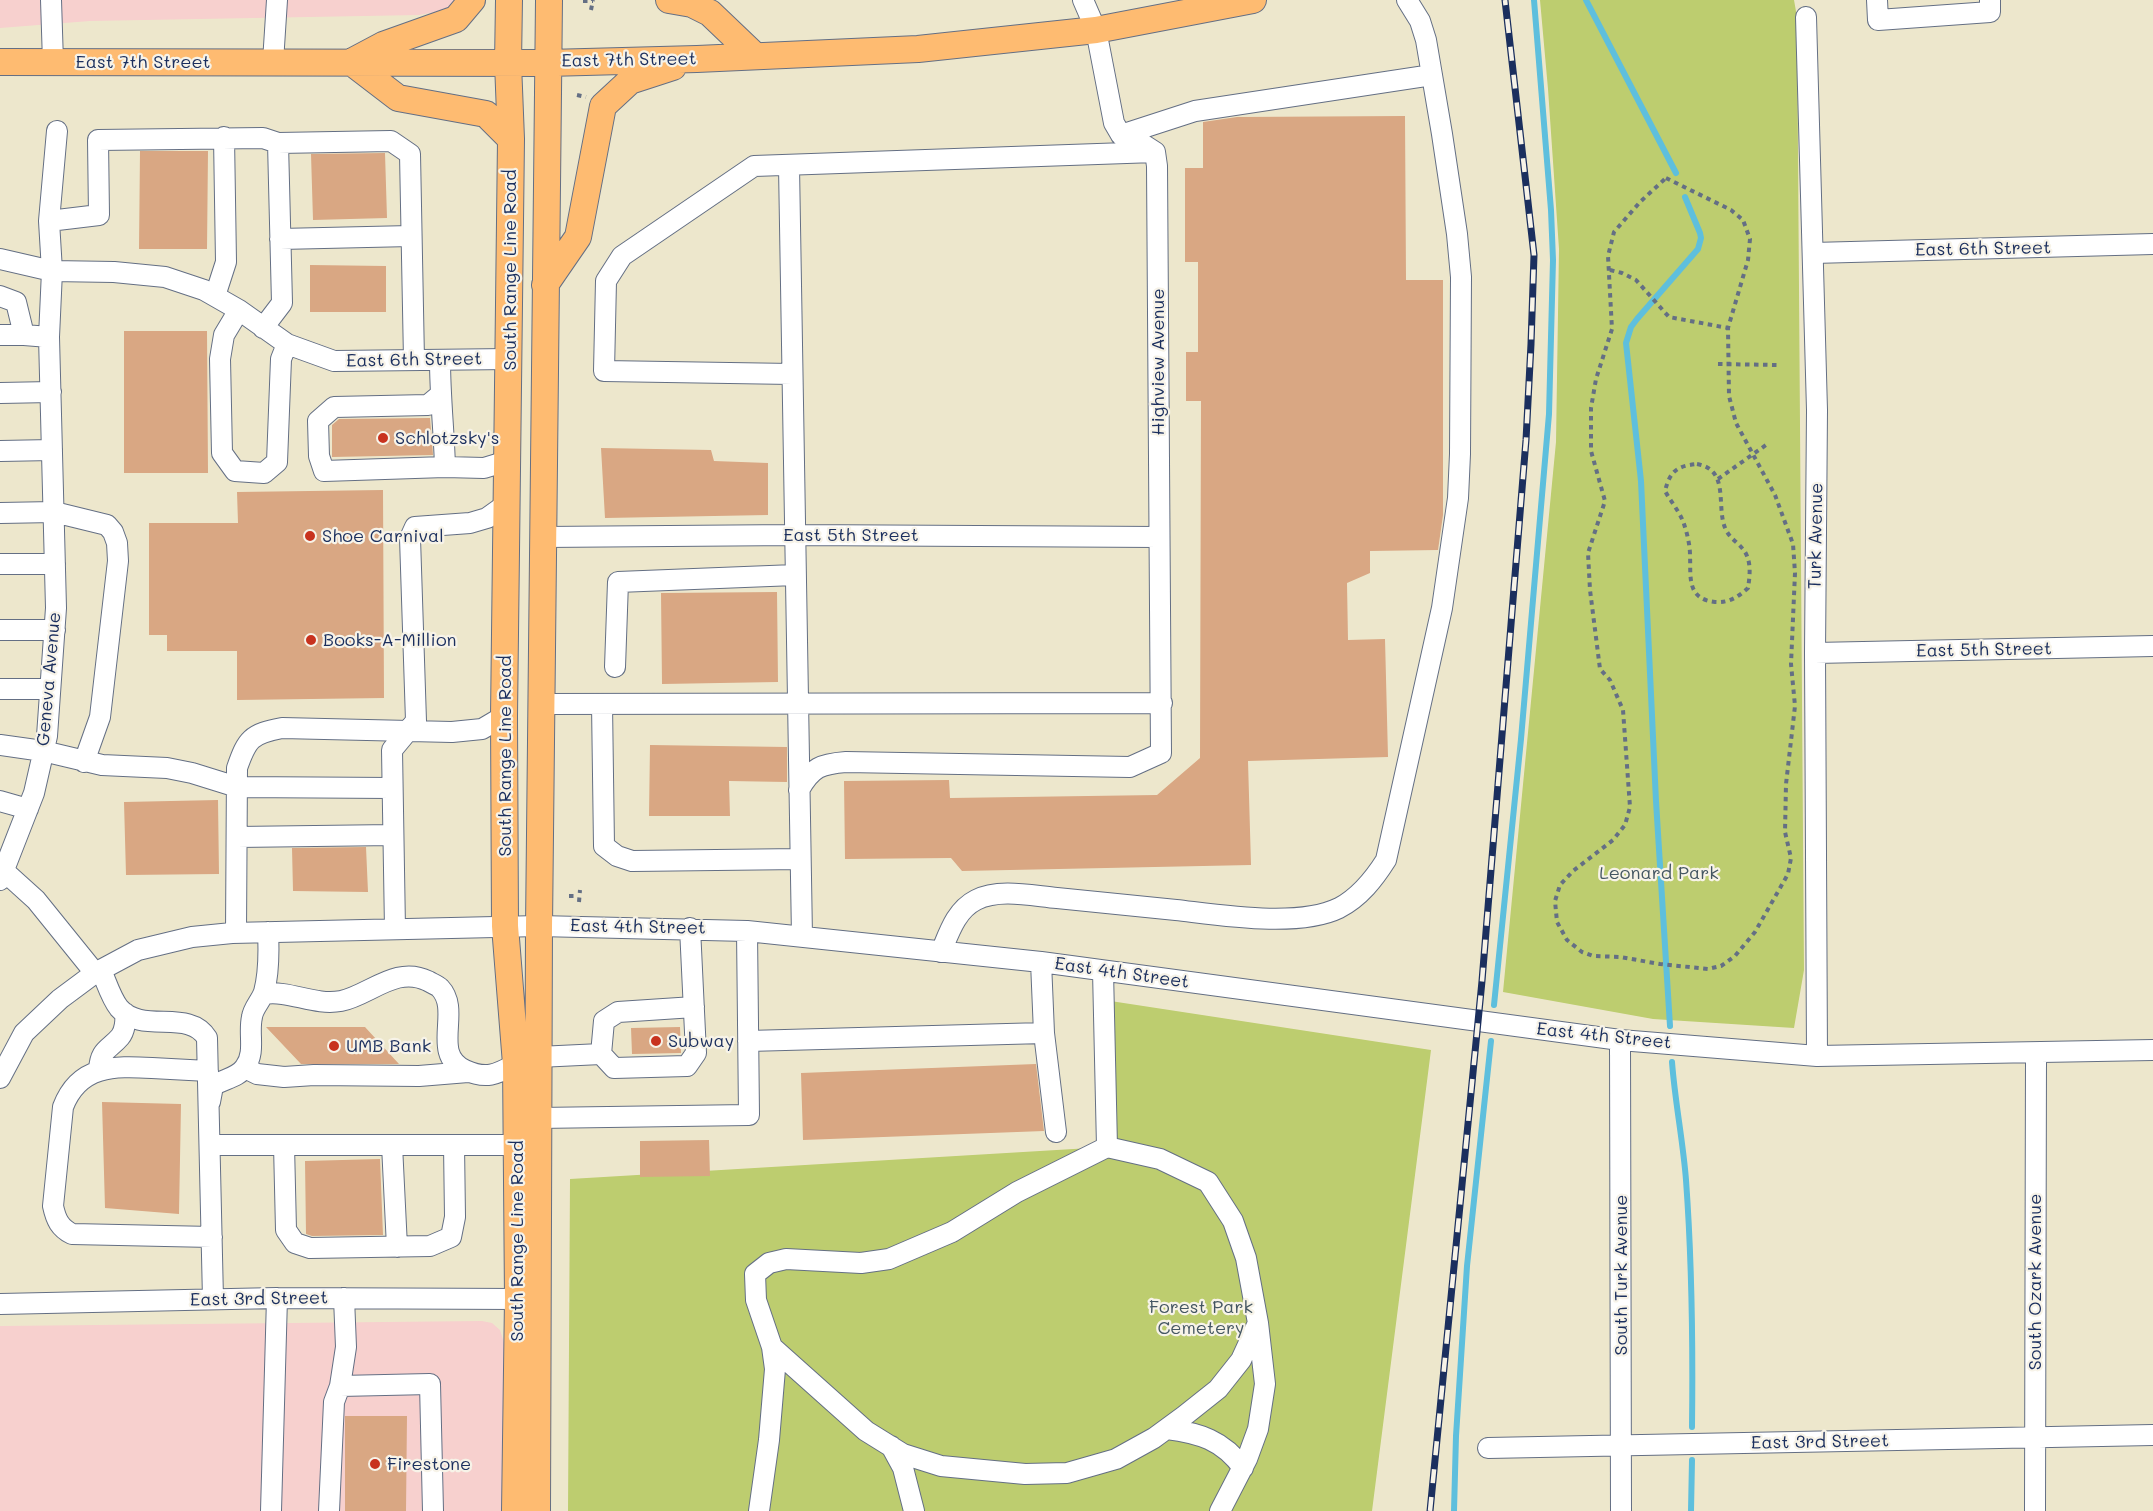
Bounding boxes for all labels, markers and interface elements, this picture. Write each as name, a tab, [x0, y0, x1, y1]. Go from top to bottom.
street label: East 7th Street	[561, 48, 697, 72]
street label: East 7th Street	[75, 51, 211, 73]
street label: South Range Line Road	[499, 169, 521, 371]
street label: East 6th Street	[1915, 237, 2051, 261]
street label: Highview Avenue	[1147, 288, 1169, 436]
street label: East 6th Street	[346, 348, 482, 372]
place label: Schlotzsky's	[395, 427, 499, 449]
marker: Schlotzsky's	[376, 431, 390, 445]
street label: Turk Avenue	[1804, 483, 1828, 589]
street label: East 5th Street	[783, 524, 919, 546]
place label: Shoe Carnival	[322, 525, 444, 547]
marker: Shoe Carnival	[303, 529, 317, 543]
street label: Geneva Avenue	[32, 611, 66, 747]
place label: Books-A-Million	[323, 629, 457, 651]
marker: Books-A-Million	[304, 633, 318, 647]
street label: East 5th Street	[1916, 638, 2052, 662]
street label: South Range Line Road	[494, 655, 516, 857]
park label: Leonard Park	[1599, 862, 1719, 884]
street label: East 4th Street	[570, 915, 706, 939]
street label: East 4th Street	[1053, 953, 1191, 993]
street label: East 4th Street	[1535, 1018, 1673, 1054]
place label: Subway	[668, 1030, 734, 1052]
marker: Subway	[649, 1034, 663, 1048]
place label: UMB Bank	[346, 1035, 431, 1057]
marker: UMB Bank	[327, 1039, 341, 1053]
street label: South Range Line Road	[506, 1140, 528, 1342]
street label: South Ozark Avenue	[2024, 1194, 2046, 1370]
street label: South Turk Avenue	[1610, 1195, 1632, 1355]
street label: East 3rd Street	[190, 1287, 328, 1311]
park label: Forest Park Cemetery	[1149, 1296, 1253, 1338]
street label: East 3rd Street	[1751, 1430, 1889, 1454]
place label: Firestone	[387, 1453, 471, 1475]
marker: Firestone	[368, 1457, 382, 1471]

